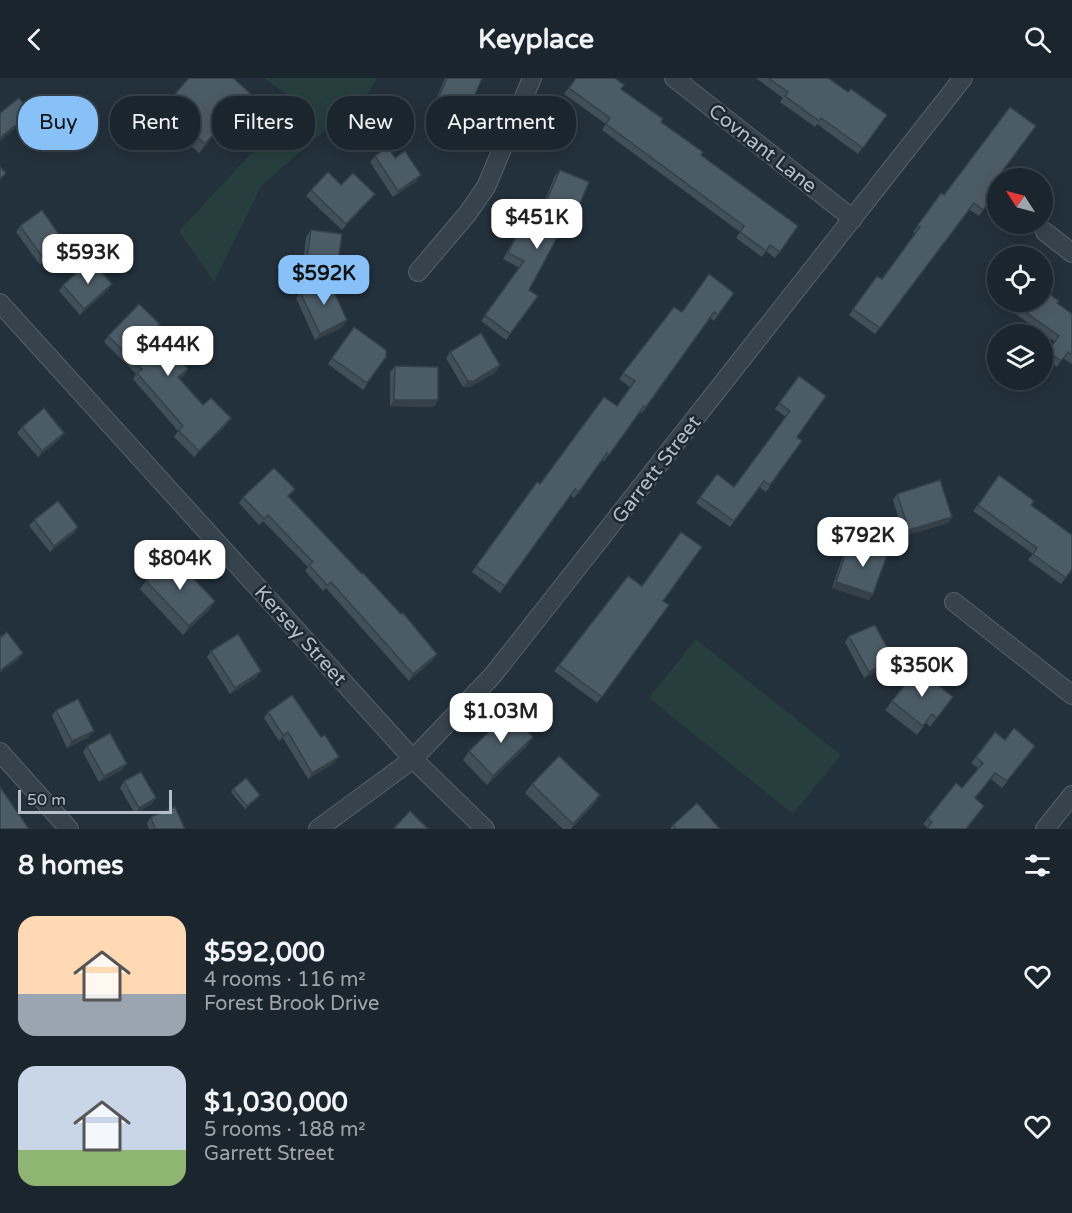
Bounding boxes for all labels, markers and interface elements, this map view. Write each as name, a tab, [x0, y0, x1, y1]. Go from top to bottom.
icon: back	[18, 23, 51, 56]
text: Keyplace	[478, 23, 594, 56]
icon: search	[1021, 23, 1054, 56]
chip: Buy	[18, 96, 98, 150]
chip: Rent	[110, 96, 200, 150]
chip: Filters	[212, 96, 315, 150]
chip: New	[327, 96, 414, 150]
chip: Apartment	[426, 96, 576, 150]
street label: Covnant Lane	[704, 99, 821, 198]
north arrow	[987, 168, 1053, 234]
map controls	[987, 168, 1053, 390]
pin: $451K	[495, 199, 579, 250]
text: $451K	[505, 206, 569, 230]
pin: $593K	[46, 234, 130, 285]
text: $593K	[56, 241, 120, 265]
button: locate	[987, 246, 1053, 312]
pin: $592K	[282, 255, 366, 306]
text: $592K	[292, 262, 356, 286]
button: layers	[987, 324, 1053, 390]
pin: $444K	[126, 326, 210, 377]
text: $444K	[136, 333, 200, 357]
street label: Garrett Street	[607, 411, 707, 528]
pin: $792K	[821, 517, 905, 568]
text: $792K	[831, 524, 895, 548]
pin: $804K	[138, 540, 222, 591]
text: $804K	[148, 547, 212, 571]
street label: Kersey Street	[249, 581, 352, 691]
pin: $350K	[880, 647, 964, 698]
text: $350K	[890, 654, 954, 678]
pin: $1.03M	[452, 693, 550, 744]
text: $1.03M	[464, 700, 538, 724]
scale bar	[18, 787, 172, 814]
text: 50 m	[27, 790, 66, 810]
icon: filters	[1021, 849, 1054, 882]
text: 8 homes	[18, 850, 124, 881]
text: $592,000	[204, 937, 325, 968]
icon: home	[66, 940, 138, 1012]
icon: heart	[1021, 960, 1054, 993]
text: 4 rooms · 116 m²	[204, 968, 366, 992]
text: Forest Brook Drive	[204, 992, 379, 1016]
text: $1,030,000	[204, 1087, 348, 1118]
icon: home	[66, 1090, 138, 1162]
icon: heart	[1021, 1110, 1054, 1143]
text: 5 rooms · 188 m²	[204, 1118, 366, 1142]
text: Garrett Street	[204, 1142, 334, 1166]

